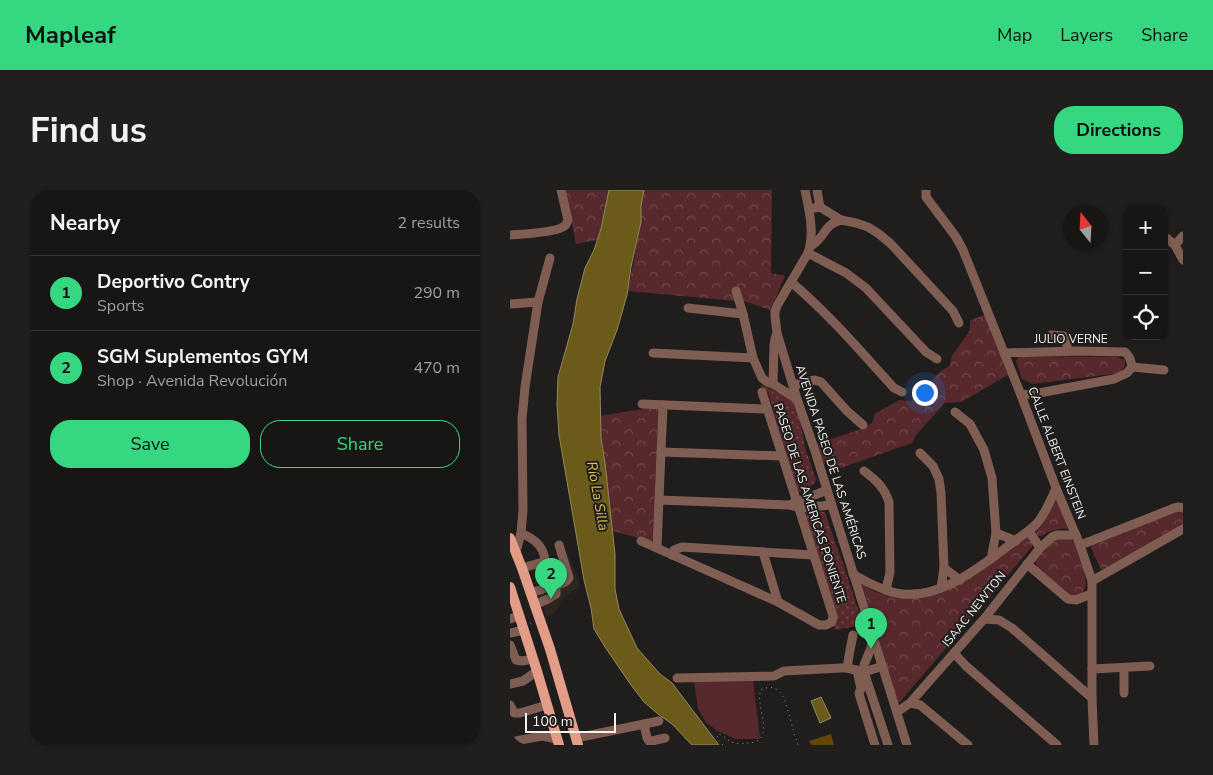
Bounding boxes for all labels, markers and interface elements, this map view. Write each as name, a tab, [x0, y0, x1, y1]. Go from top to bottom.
text: Mapleaf	[25, 19, 116, 51]
text: Map	[997, 23, 1032, 47]
text: Layers	[1060, 23, 1113, 47]
text: Share	[1141, 23, 1188, 47]
button: Directions	[1054, 106, 1183, 154]
text: Find us	[30, 107, 147, 154]
north arrow	[1063, 205, 1108, 250]
map controls	[1123, 205, 1168, 340]
button: +	[1123, 205, 1168, 250]
text: Nearby	[50, 209, 120, 237]
text: 2 results	[398, 212, 460, 234]
button: −	[1123, 250, 1168, 295]
text: Deportivo Contry	[97, 269, 250, 295]
text: 1	[61, 282, 71, 304]
text: 290 m	[413, 282, 460, 304]
text: Sports	[97, 295, 145, 317]
button: locate	[1123, 295, 1168, 340]
street label: JULIO VERNE	[1033, 331, 1108, 347]
text: SGM Suplementos GYM	[97, 344, 308, 370]
text: 2	[61, 357, 71, 379]
text: 470 m	[413, 357, 460, 379]
street label: AVENIDA PASEO DE LAS AMÉRICAS	[792, 363, 870, 561]
text: Shop · Avenida Revolución	[97, 370, 287, 392]
your location	[912, 380, 938, 406]
street label: CALLE ALBERT EINSTEIN	[1024, 385, 1090, 521]
street label: PASEO DE LAS AMERICAS PONIENTE	[770, 401, 850, 605]
button: Save	[50, 420, 250, 468]
button: Share	[260, 420, 460, 468]
water label: Río La Silla	[582, 460, 613, 532]
pin: 2	[535, 558, 567, 599]
street label: ISAAC NEWTON	[939, 568, 1009, 650]
pin: 1	[855, 608, 887, 649]
scale bar	[525, 710, 616, 733]
text: 100 m	[532, 712, 573, 731]

